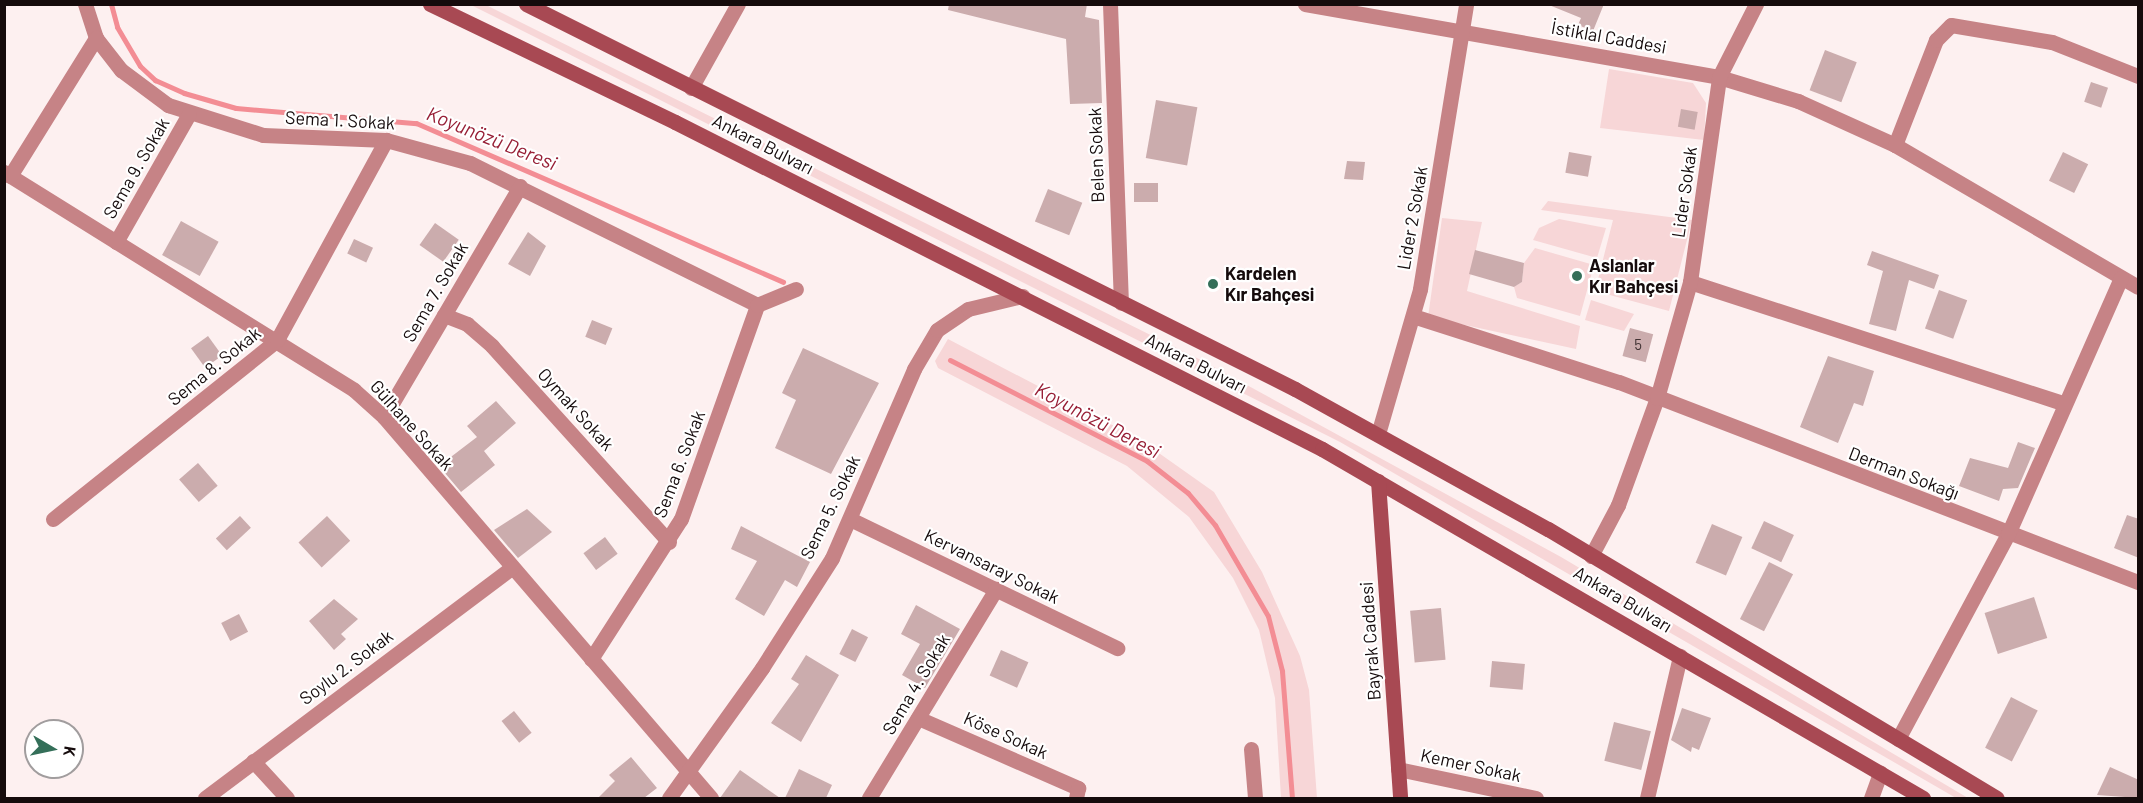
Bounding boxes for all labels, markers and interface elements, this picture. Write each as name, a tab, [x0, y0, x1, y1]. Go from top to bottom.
street label: İstiklal Caddesi	[1550, 16, 1668, 58]
water label: Koyunözü Deresi	[423, 101, 561, 175]
street label: Sema 1. Sokak	[284, 106, 396, 134]
street label: Belen Sokak	[1084, 107, 1108, 203]
street label: Ankara Bulvarı	[709, 109, 817, 179]
street label: Sema 9. Sokak	[98, 114, 174, 222]
street label: Lider Sokak	[1667, 145, 1701, 239]
street label: Lider 2 Sokak	[1392, 164, 1432, 272]
street label: Sema 7. Sokak	[398, 238, 472, 346]
place label: Aslanlar Kır Bahçesi	[1589, 255, 1678, 298]
place label: Kardelen Kır Bahçesi	[1225, 263, 1314, 306]
marker: Aslanlar Kır Bahçesi	[1570, 269, 1584, 283]
marker: Kardelen Kır Bahçesi	[1206, 277, 1220, 291]
street label: Sema 8. Sokak	[163, 322, 265, 410]
street label: Ankara Bulvarı	[1142, 328, 1250, 398]
house number: 5	[1634, 336, 1642, 354]
street label: Oymak Sokak	[533, 363, 619, 455]
street label: Gülhane Sokak	[366, 375, 458, 475]
water label: Koyunözü Deresi	[1031, 377, 1165, 463]
street label: Sema 6. Sokak	[649, 407, 709, 521]
street label: Derman Sokağı	[1846, 442, 1962, 504]
street label: Sema 5. Sokak	[796, 451, 864, 563]
street label: Kervansaray Sokak	[921, 524, 1063, 608]
street label: Ankara Bulvarı	[1570, 561, 1676, 637]
street label: Bayrak Caddesi	[1355, 581, 1385, 701]
street label: Soylu 2. Sokak	[295, 625, 397, 709]
street label: Sema 4. Sokak	[877, 630, 955, 738]
street label: Köse Sokak	[961, 707, 1051, 763]
north arrow	[24, 719, 84, 779]
street label: Kemer Sokak	[1419, 744, 1523, 786]
text: K	[60, 745, 80, 758]

